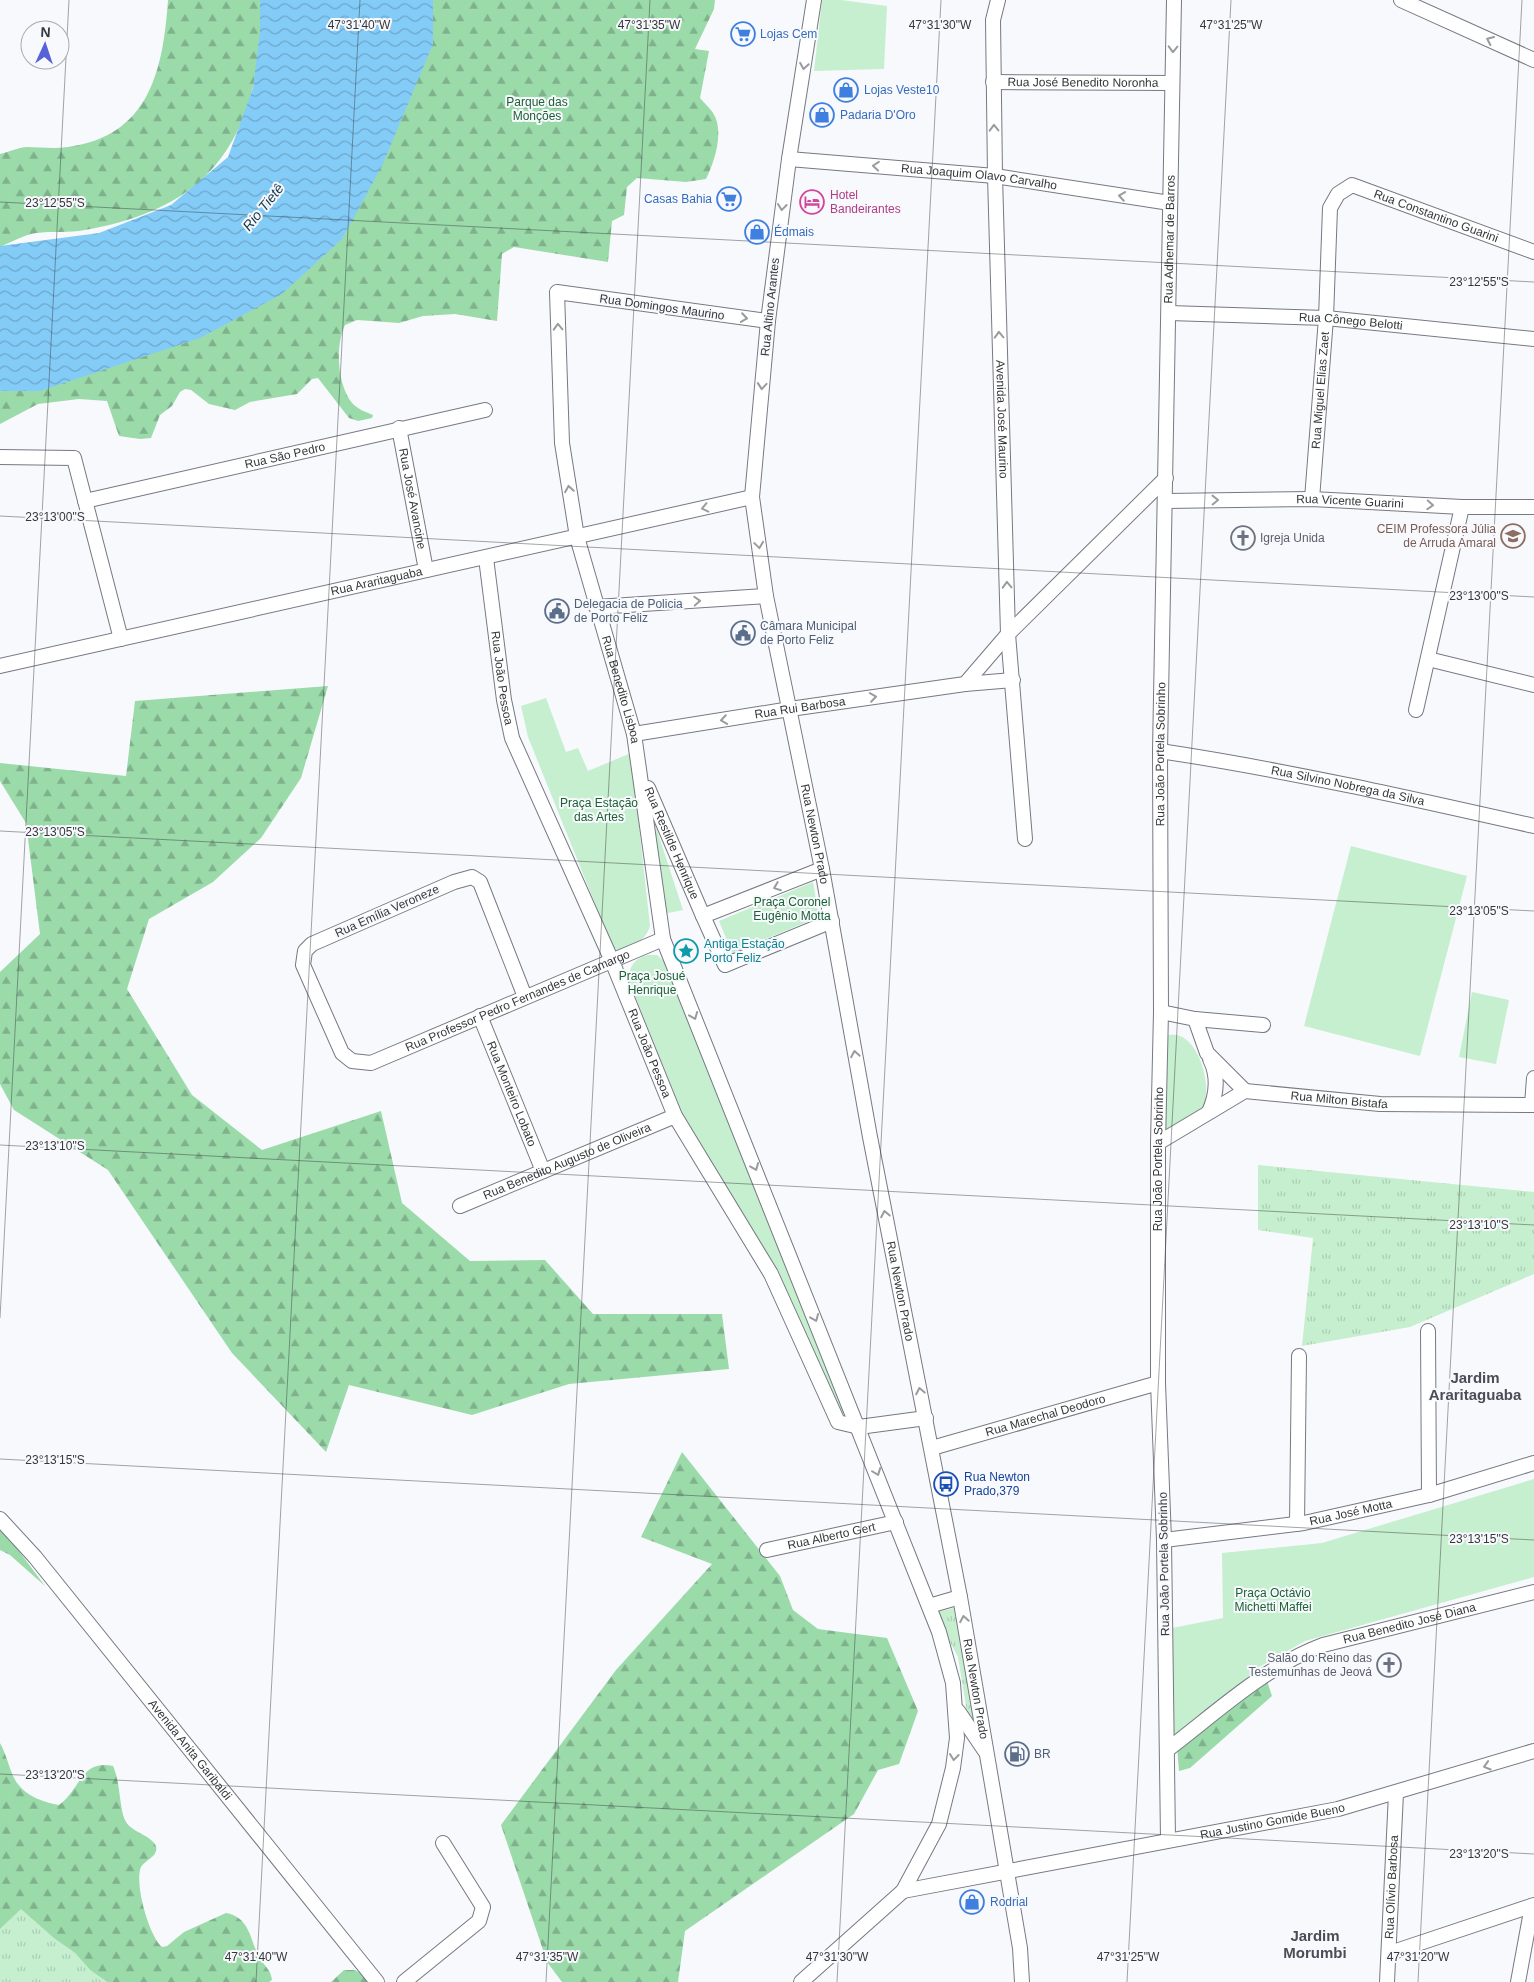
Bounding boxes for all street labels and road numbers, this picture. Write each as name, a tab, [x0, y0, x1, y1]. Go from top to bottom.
street label: Rua José Benedito Noronha	[1007, 75, 1159, 90]
street label: Rua Joaquim Olavo Carvalho	[901, 161, 1058, 193]
street label: Rua Adhemar de Barros	[1161, 175, 1178, 304]
street label: Rua Constantino Guarini	[1372, 187, 1500, 245]
street label: Rua Altino Arantes	[758, 257, 782, 357]
street label: Rua Domingos Maurino	[599, 291, 726, 323]
street label: Rua Cônego Belotti	[1299, 310, 1403, 333]
street label: Rua Miguel Elias Zaet	[1309, 331, 1332, 449]
street label: Avenida José Maurino	[993, 360, 1011, 479]
street label: Rua São Pedro	[243, 440, 327, 471]
street label: Rua José Avancine	[396, 447, 429, 551]
street label: Rua Vicente Guarini	[1296, 492, 1404, 511]
street label: Rua Araritaguaba	[329, 564, 424, 598]
street label: Rua João Pessoa	[488, 630, 516, 727]
street label: Rua Benedito Lisboa	[599, 634, 642, 745]
street label: Rua João Portela Sobrinho	[1153, 682, 1168, 826]
street label: Rua Rui Barbosa	[754, 694, 847, 722]
street label: Rua Silvino Nobrega da Silva	[1270, 763, 1426, 808]
street label: Rua Newton Prado	[798, 783, 832, 885]
street label: Rua Restilde Henrique	[641, 785, 702, 902]
street label: Rua Emília Veroneze	[333, 882, 442, 940]
street label: Rua Professor Pedro Fernandes de Camargo	[403, 947, 632, 1055]
street label: Rua João Pessoa	[625, 1007, 674, 1100]
street label: Rua Monteiro Lobato	[484, 1039, 539, 1149]
street label: Rua João Portela Sobrinho	[1151, 1087, 1166, 1231]
street label: Rua Milton Bistafa	[1290, 1088, 1388, 1111]
street label: Rua Benedito Augusto de Oliveira	[481, 1120, 653, 1203]
street label: Rua Newton Prado	[884, 1240, 917, 1343]
street label: Rua Marechal Deodoro	[984, 1391, 1107, 1439]
street label: Rua João Portela Sobrinho	[1156, 1492, 1172, 1636]
street label: Rua José Motta	[1308, 1496, 1394, 1529]
street label: Rua Alberto Gert	[786, 1520, 877, 1552]
street label: Rua Benedito José Diana	[1342, 1600, 1478, 1647]
street label: Rua Newton Prado	[960, 1638, 991, 1741]
street label: Avenida Anita Garibaldi	[146, 1697, 235, 1803]
street label: Rua Justino Gomide Bueno	[1199, 1800, 1347, 1842]
street label: Rua Olívio Barbosa	[1382, 1834, 1401, 1939]

